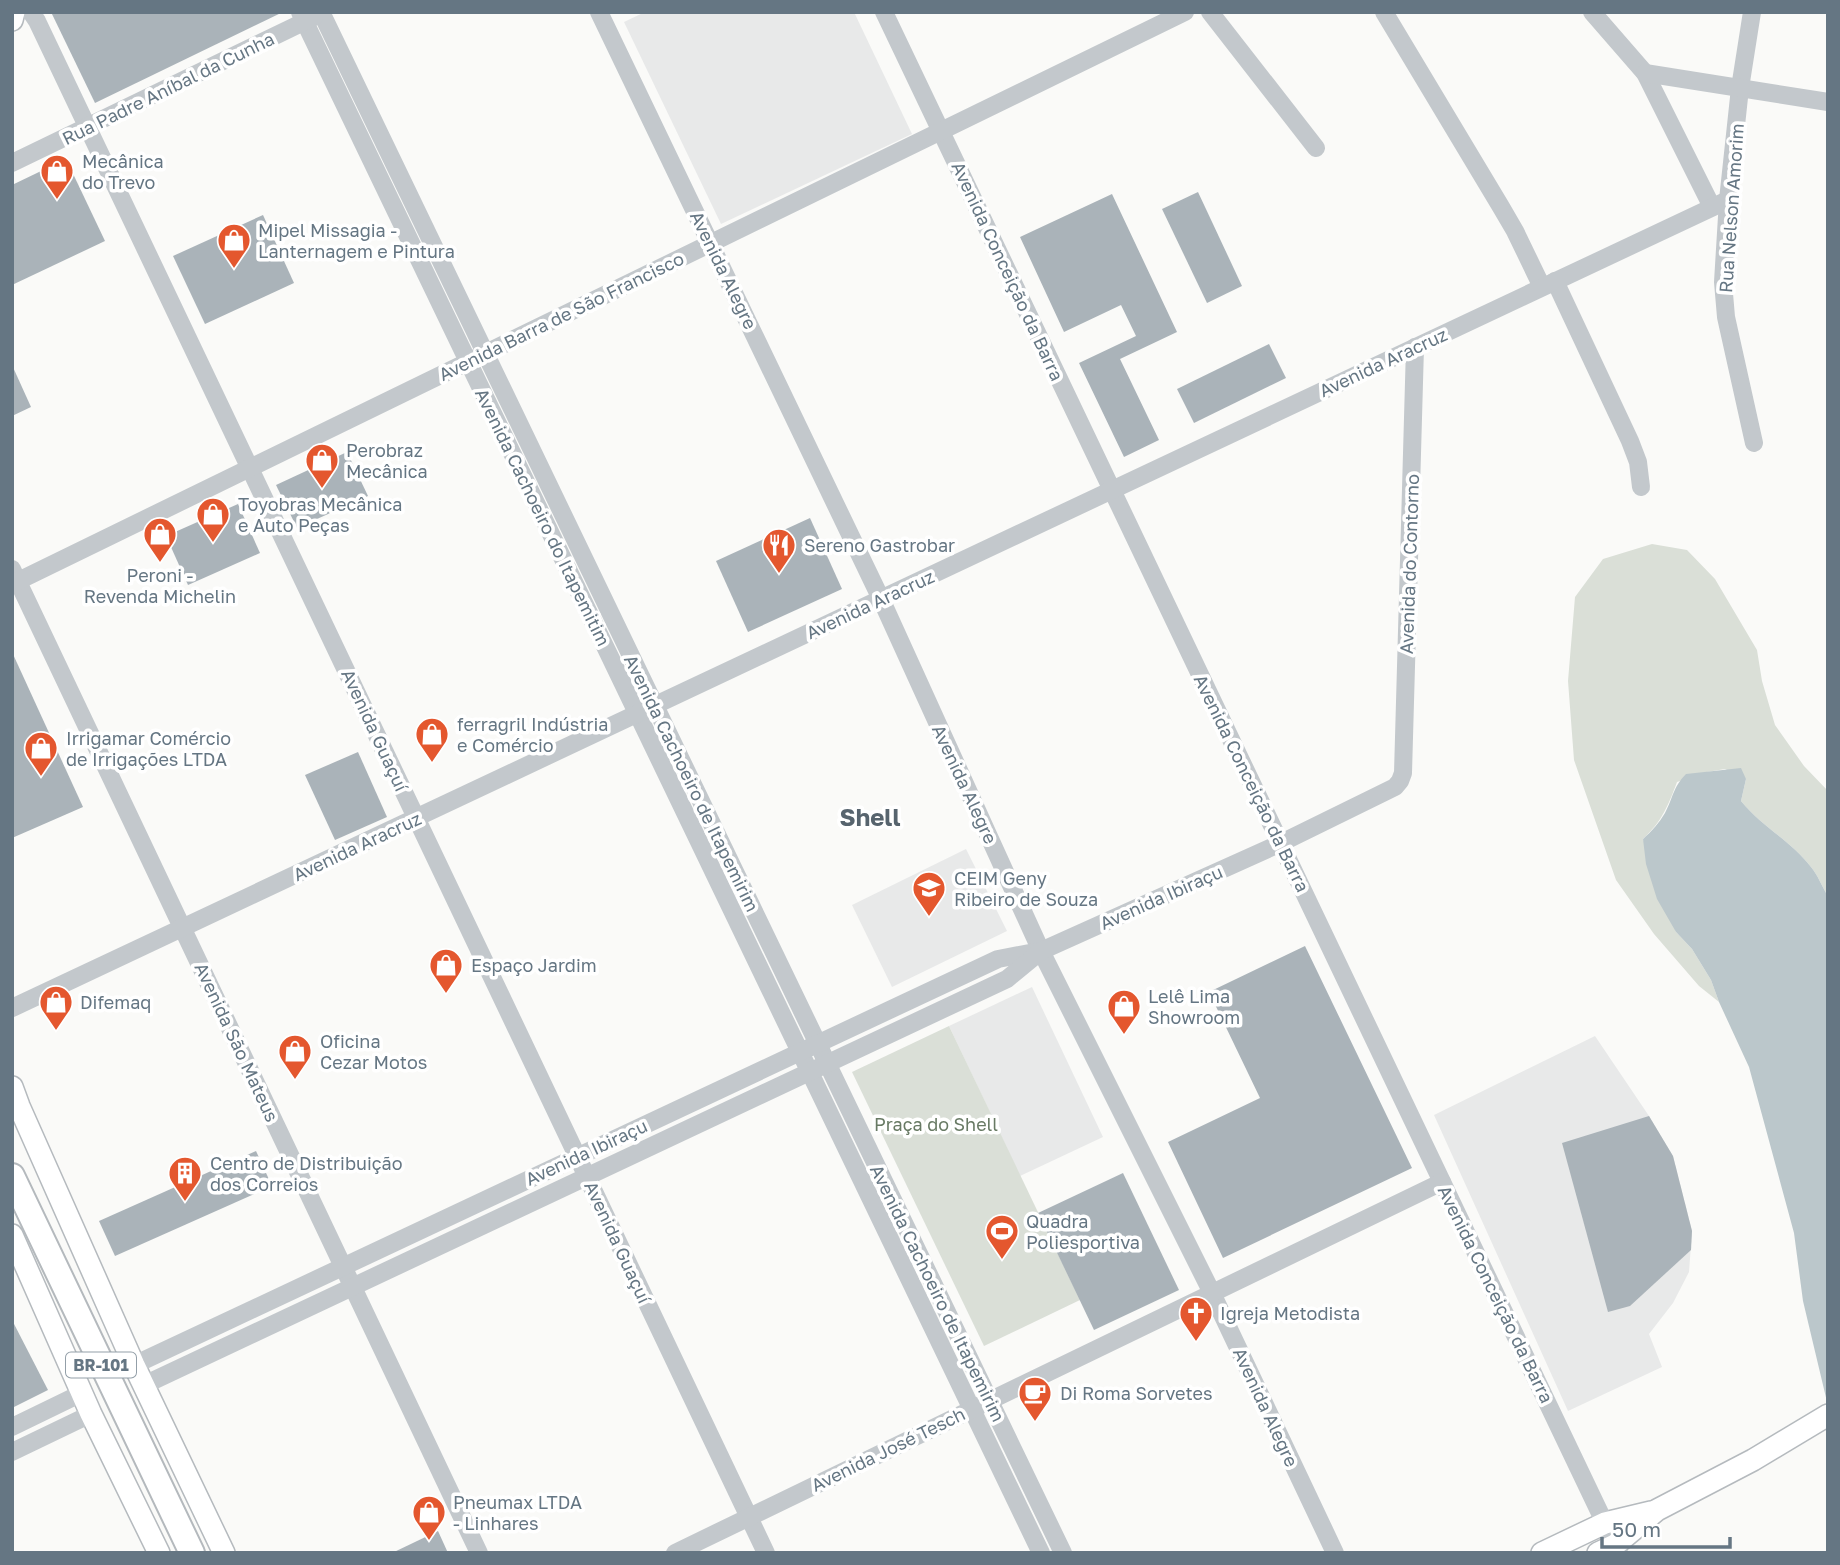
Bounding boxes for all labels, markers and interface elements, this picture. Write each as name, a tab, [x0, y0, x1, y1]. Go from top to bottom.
street label: Rua Padre Aníbal da Cunha	[58, 27, 278, 149]
street label: Rua Nelson Amorim	[1714, 123, 1748, 293]
place label: Mecânica do Trevo	[82, 150, 164, 193]
shop icon: Mecânica do Trevo	[38, 152, 76, 201]
street label: Avenida Conceição da Barra	[947, 158, 1069, 384]
street label: Avenida Alegre	[686, 207, 762, 333]
place label: Mipel Missagia - Lanternagem e Pintura	[258, 219, 455, 262]
shop icon: Mipel Missagia - Lanternagem e Pintura	[215, 221, 253, 270]
street label: Avenida Barra de São Francisco	[435, 247, 687, 385]
street label: Avenida Aracruz	[1315, 323, 1451, 401]
street label: Avenida Cachoeiro do Itapemitim	[471, 385, 615, 649]
place label: Perobraz Mecânica	[346, 439, 428, 482]
shop icon: Perobraz Mecânica	[303, 441, 341, 490]
street label: Avenida do Contorno	[1395, 474, 1423, 654]
place label: Toyobras Mecânica e Auto Peças	[238, 493, 402, 536]
shop icon: Toyobras Mecânica e Auto Peças	[194, 495, 232, 544]
shop icon: Peroni - Revenda Michelin	[141, 515, 179, 564]
restaurant icon: Sereno Gastrobar	[760, 526, 798, 575]
place label: Sereno Gastrobar	[804, 534, 955, 556]
place label: Peroni - Revenda Michelin	[84, 564, 236, 607]
street label: Avenida Aracruz	[802, 565, 938, 643]
street label: Avenida Cachoeiro de Itapemirim	[620, 651, 764, 915]
street label: Avenida Guaçuí	[337, 666, 413, 796]
street label: Avenida Conceição da Barra	[1190, 671, 1314, 895]
place label: ferragril Indústria e Comércio	[457, 713, 608, 756]
shop icon: ferragril Indústria e Comércio	[413, 715, 451, 764]
street label: Avenida Alegre	[928, 721, 1002, 847]
place label: Irrigamar Comércio de Irrigações LTDA	[66, 727, 231, 770]
shop icon: Irrigamar Comércio de Irrigações LTDA	[22, 729, 60, 778]
district label: Shell	[840, 802, 900, 831]
street label: Avenida Aracruz	[289, 807, 425, 885]
street label: Avenida Ibiraçu	[1096, 860, 1226, 934]
place label: CEIM Geny Ribeiro de Souza	[954, 867, 1098, 910]
school or university icon: CEIM Geny Ribeiro de Souza	[910, 869, 948, 918]
shop icon: Espaço Jardim	[427, 946, 465, 995]
place label: Espaço Jardim	[471, 954, 597, 976]
street label: Avenida São Mateus	[190, 959, 284, 1125]
shop icon: Difemaq	[37, 983, 75, 1032]
place label: Lelê Lima Showroom	[1148, 985, 1240, 1028]
shop icon: Lelê Lima Showroom	[1105, 987, 1143, 1036]
place label: Difemaq	[80, 991, 151, 1013]
place label: Oficina Cezar Motos	[320, 1030, 427, 1073]
shop icon: Oficina Cezar Motos	[276, 1032, 314, 1081]
park label: Praça do Shell	[874, 1113, 998, 1135]
street label: Avenida Ibiraçu	[522, 1114, 650, 1190]
place label: Centro de Distribuição dos Correios	[210, 1152, 403, 1195]
building icon: Centro de Distribuição dos Correios	[166, 1154, 204, 1203]
street label: Avenida Cachoeiro de Itapemirim	[866, 1161, 1010, 1425]
street label: Avenida Guaçuí	[580, 1178, 656, 1308]
street label: Avenida Conceição da Barra	[1434, 1182, 1558, 1406]
place label: Quadra Poliesportiva	[1026, 1210, 1140, 1253]
sports icon: Quadra Poliesportiva	[983, 1212, 1021, 1261]
church icon: Igreja Metodista	[1177, 1294, 1215, 1343]
place label: Igreja Metodista	[1220, 1302, 1360, 1324]
street label: Avenida Alegre	[1229, 1344, 1303, 1470]
road number: BR-101	[66, 1352, 136, 1378]
cafe icon: Di Roma Sorvetes	[1016, 1374, 1054, 1423]
place label: Di Roma Sorvetes	[1060, 1382, 1213, 1404]
street label: Avenida José Tesch	[807, 1402, 969, 1496]
place label: Pneumax LTDA - Linhares	[453, 1491, 582, 1534]
shop icon: Pneumax LTDA - Linhares	[410, 1493, 448, 1542]
scale bar	[1602, 1506, 1730, 1550]
text: 50 m	[1612, 1516, 1661, 1542]

